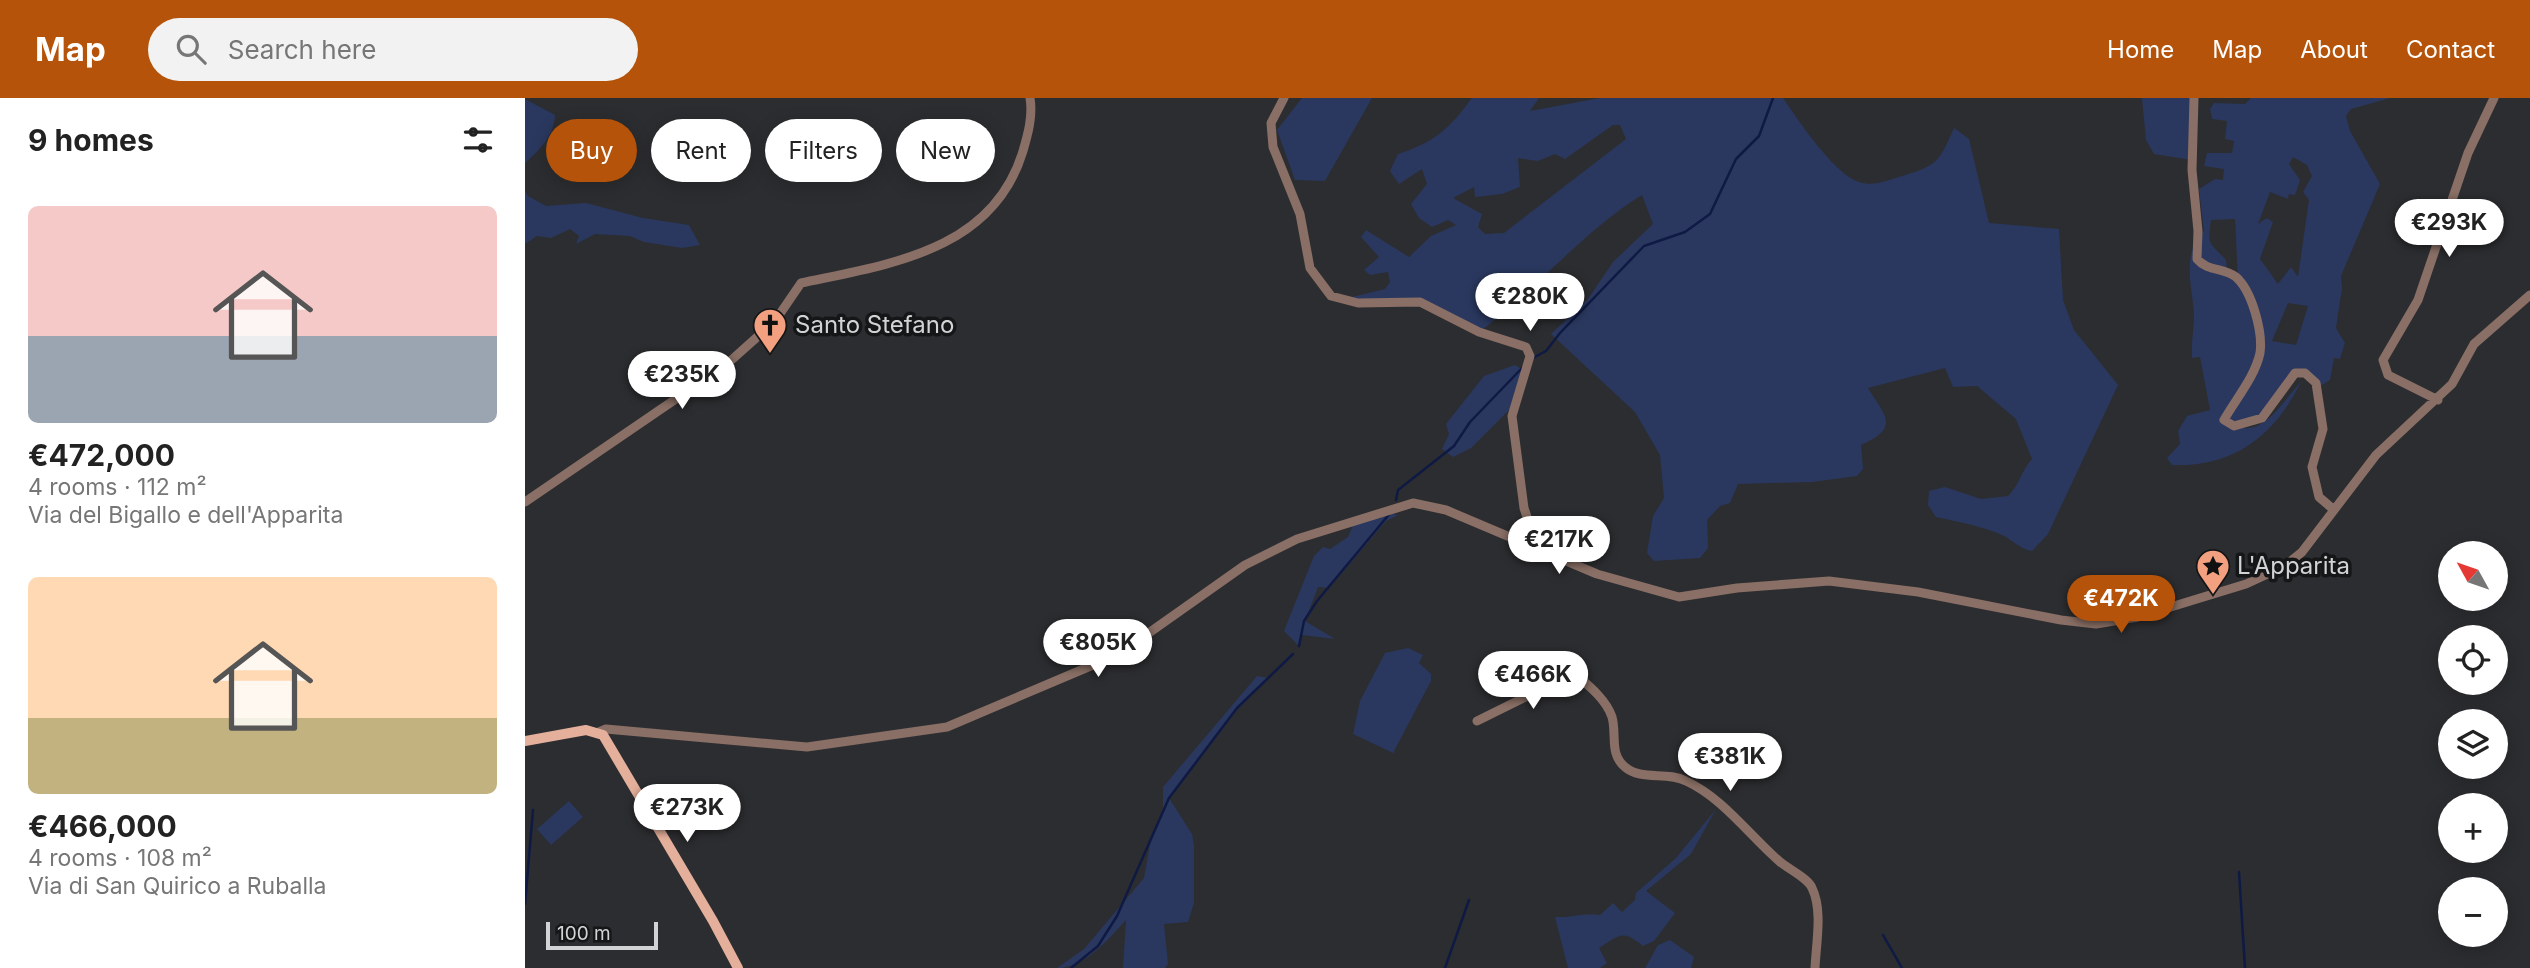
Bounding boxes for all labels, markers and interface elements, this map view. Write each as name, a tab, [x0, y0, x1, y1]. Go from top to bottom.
search box	[148, 18, 638, 81]
text: Map	[35, 29, 106, 69]
icon: search	[172, 30, 210, 68]
text: Search here	[228, 34, 376, 65]
text: Home	[2107, 35, 2174, 64]
text: Map	[2212, 35, 2262, 64]
text: About	[2300, 35, 2368, 64]
text: Contact	[2406, 35, 2495, 64]
chip: Buy	[546, 119, 637, 182]
chip: Rent	[651, 119, 751, 182]
chip: Filters	[765, 119, 882, 182]
chip: New	[896, 119, 995, 182]
icon: filters	[459, 121, 497, 159]
text: 9 homes	[28, 122, 154, 158]
pin: €293K	[2400, 200, 2498, 259]
text: €293K	[2411, 208, 2487, 236]
icon: home	[200, 252, 326, 378]
pin: €280K	[1481, 274, 1579, 333]
text: €280K	[1491, 282, 1569, 310]
church icon: Santo Stefano	[751, 306, 789, 355]
place label: Santo Stefano	[795, 310, 954, 339]
pin: €235K	[633, 352, 731, 411]
text: €235K	[644, 360, 720, 388]
text: €472,000	[28, 437, 175, 473]
text: 4 rooms · 112 m²	[28, 473, 207, 501]
text: Via del Bigallo e dell'Apparita	[28, 501, 343, 529]
pin: €217K	[1510, 517, 1608, 576]
text: €217K	[1524, 525, 1594, 553]
north arrow	[2438, 541, 2508, 611]
map controls	[2438, 541, 2508, 947]
place icon: L'Apparita	[2194, 547, 2232, 596]
place label: L'Apparita	[2237, 551, 2350, 580]
pin: €472K	[2072, 575, 2170, 635]
text: €472K	[2083, 584, 2159, 612]
pin: €805K	[1049, 620, 1147, 679]
icon: home	[200, 623, 326, 749]
button: locate	[2438, 625, 2508, 695]
text: €805K	[1059, 628, 1137, 656]
pin: €466K	[1484, 652, 1582, 711]
text: €466K	[1494, 660, 1572, 688]
button: layers	[2438, 709, 2508, 779]
pin: €381K	[1681, 734, 1779, 793]
text: €381K	[1694, 742, 1766, 770]
pin: €273K	[638, 784, 736, 844]
text: €273K	[650, 793, 724, 821]
button: +	[2438, 793, 2508, 863]
text: €466,000	[28, 808, 177, 844]
text: 4 rooms · 108 m²	[28, 844, 212, 872]
text: Via di San Quirico a Ruballa	[28, 872, 326, 900]
button: −	[2438, 877, 2508, 947]
scale bar	[546, 919, 658, 951]
text: 100 m	[557, 922, 611, 945]

